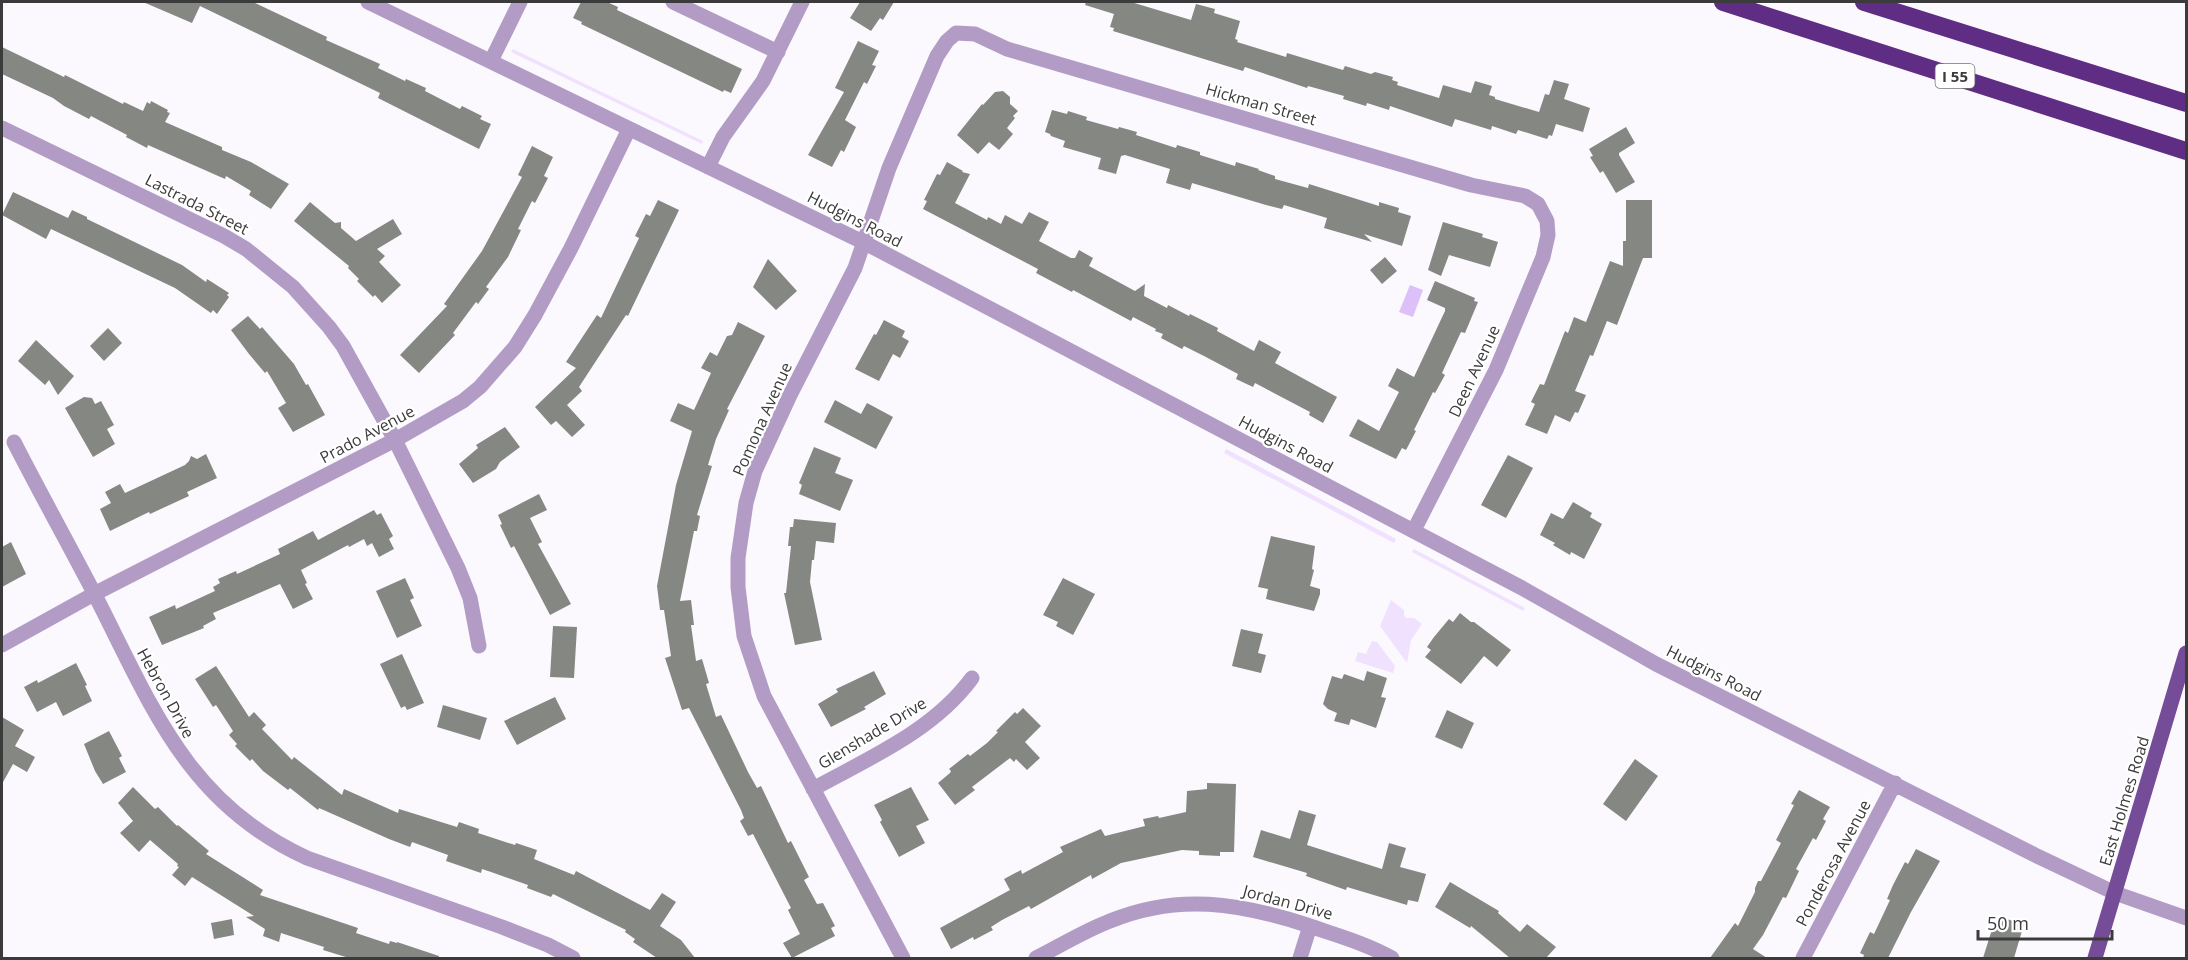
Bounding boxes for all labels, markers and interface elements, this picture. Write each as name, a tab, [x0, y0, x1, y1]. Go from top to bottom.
road number: I 55	[1936, 64, 1974, 88]
street label: Hickman Street	[1203, 78, 1319, 130]
street label: Lastrada Street	[141, 168, 253, 240]
street label: Hudgins Road	[804, 186, 906, 252]
street label: Deen Avenue	[1443, 321, 1505, 421]
street label: Pomona Avenue	[727, 359, 797, 479]
street label: Prado Avenue	[316, 400, 418, 468]
street label: Hudgins Road	[1235, 410, 1337, 478]
street label: Hudgins Road	[1663, 640, 1765, 706]
street label: Hebron Drive	[132, 644, 200, 742]
street label: Glenshade Drive	[814, 692, 930, 774]
street label: East Holmes Road	[2094, 733, 2154, 869]
street label: Ponderosa Avenue	[1790, 796, 1876, 930]
street label: Jordan Drive	[1239, 879, 1335, 925]
scale bar	[1978, 903, 2112, 941]
text: 50 m	[1987, 911, 2029, 935]

